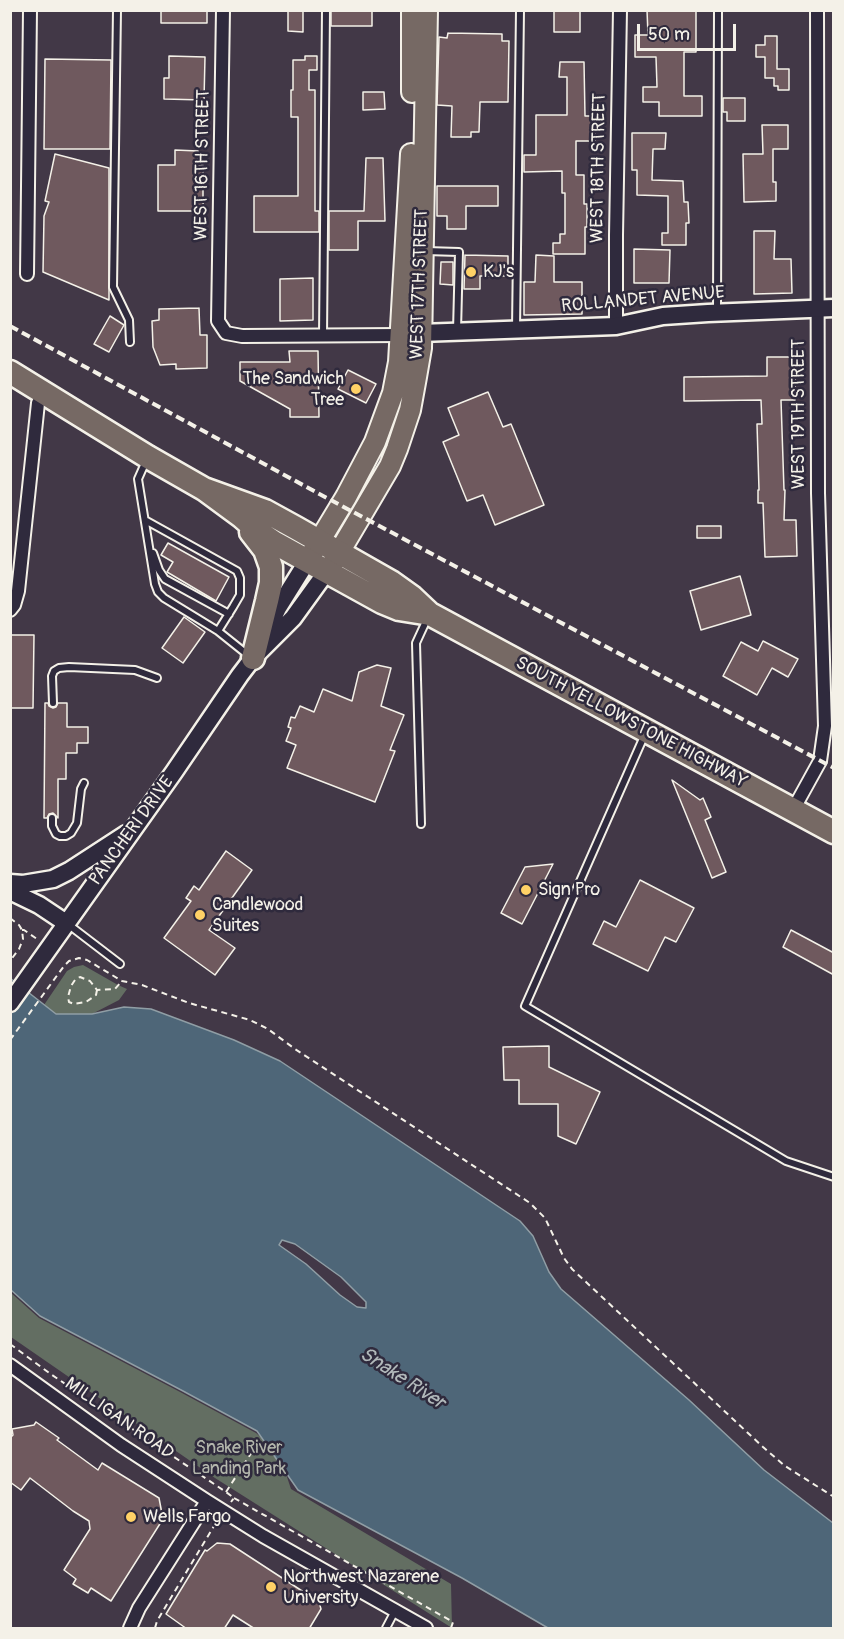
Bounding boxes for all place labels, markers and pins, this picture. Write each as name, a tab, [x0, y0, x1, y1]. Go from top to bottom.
place label: KJ's	[483, 261, 514, 283]
marker: KJ's	[464, 265, 478, 279]
place label: The Sandwich Tree	[243, 368, 344, 410]
marker: The Sandwich Tree	[349, 382, 363, 396]
place label: Sign Pro	[538, 879, 600, 901]
marker: Sign Pro	[519, 883, 533, 897]
place label: Candlewood Suites	[212, 894, 303, 936]
marker: Candlewood Suites	[193, 908, 207, 922]
place label: Wells Fargo	[143, 1506, 231, 1528]
marker: Wells Fargo	[124, 1510, 138, 1524]
place label: Northwest Nazarene University	[283, 1566, 439, 1608]
marker: Northwest Nazarene University	[264, 1580, 278, 1594]

